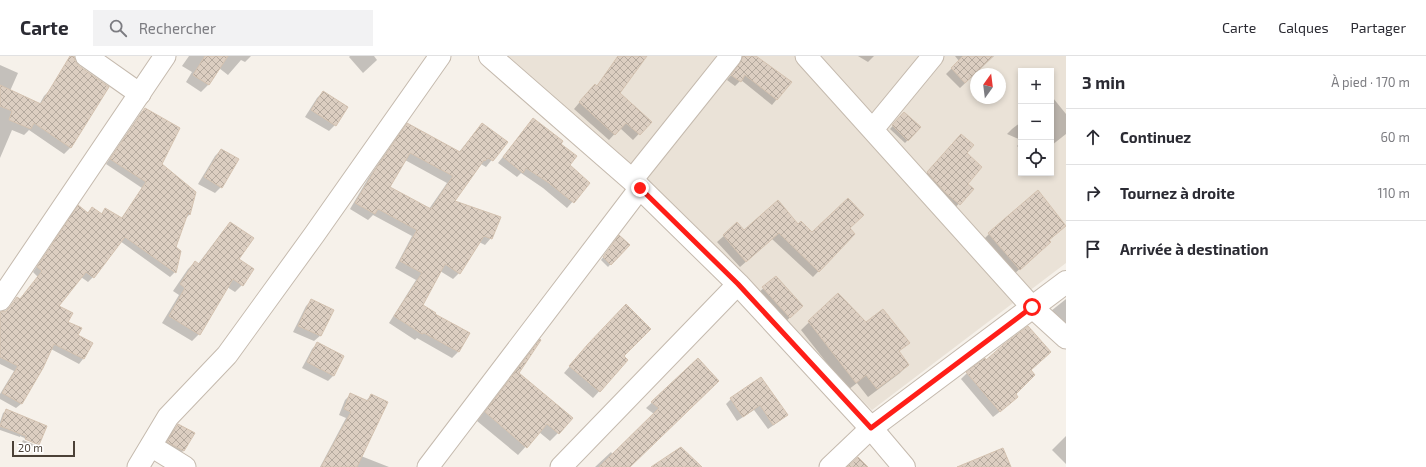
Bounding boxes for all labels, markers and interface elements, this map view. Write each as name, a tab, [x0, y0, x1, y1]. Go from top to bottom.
search box	[93, 10, 373, 46]
text: Carte	[20, 16, 69, 39]
icon: search	[107, 17, 129, 39]
text: Rechercher	[139, 19, 216, 37]
text: Carte	[1222, 19, 1256, 36]
text: Calques	[1278, 19, 1329, 36]
text: Partager	[1351, 19, 1406, 36]
north arrow	[970, 68, 1006, 104]
map controls	[1018, 68, 1054, 176]
button: +	[1018, 68, 1054, 104]
text: 3 min	[1082, 72, 1125, 92]
text: À pied · 170 m	[1331, 74, 1410, 90]
button: −	[1018, 104, 1054, 140]
icon: ahead	[1082, 126, 1104, 148]
text: Continuez	[1120, 128, 1191, 146]
text: 60 m	[1380, 129, 1410, 145]
button: locate	[1018, 140, 1054, 176]
route end	[631, 179, 649, 197]
icon: right	[1082, 182, 1104, 204]
text: Tournez à droite	[1120, 184, 1235, 202]
text: 110 m	[1378, 185, 1410, 201]
icon: arrive	[1082, 238, 1104, 260]
text: Arrivée à destination	[1120, 240, 1268, 258]
route start	[1023, 298, 1041, 316]
scale bar	[12, 439, 75, 458]
text: 20 m	[18, 441, 43, 454]

